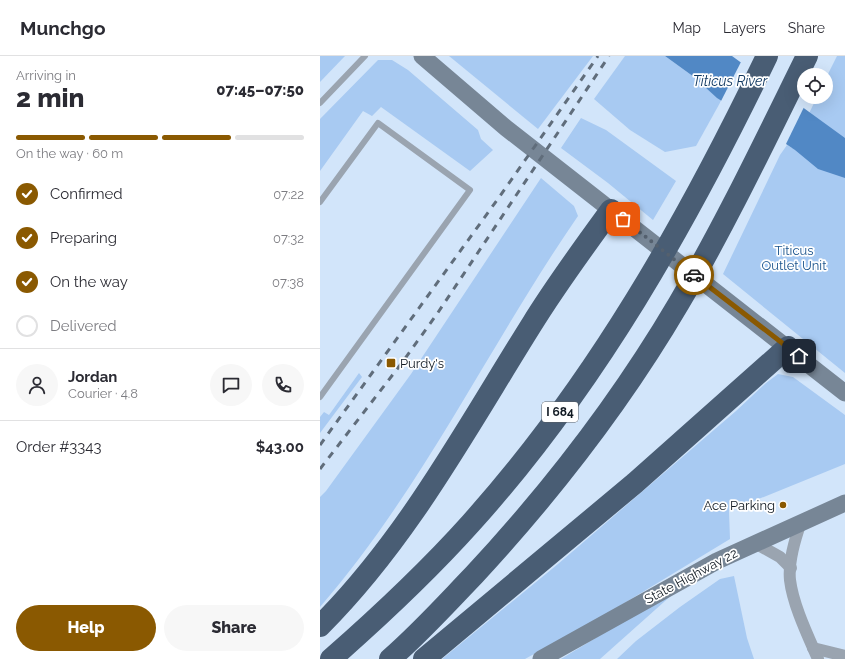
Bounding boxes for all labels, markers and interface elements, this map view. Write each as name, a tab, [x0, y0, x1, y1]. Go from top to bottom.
text: Munchgo	[20, 17, 105, 39]
text: Map	[673, 20, 701, 36]
text: Layers	[723, 20, 766, 36]
text: Share	[788, 20, 825, 36]
text: Arriving in	[16, 68, 76, 83]
map controls	[797, 68, 833, 104]
button: locate	[797, 68, 833, 104]
water label: Titicus River	[693, 73, 769, 89]
text: 07:45–07:50	[216, 81, 304, 99]
text: 2 min	[16, 83, 84, 113]
text: On the way · 60 m	[16, 146, 123, 161]
icon: check	[16, 183, 38, 205]
text: Confirmed	[50, 185, 123, 203]
text: 07:22	[273, 187, 304, 202]
pin	[606, 202, 640, 236]
icon: bag	[612, 208, 634, 230]
icon: check	[16, 227, 38, 249]
text: Preparing	[50, 229, 117, 247]
text: 07:32	[273, 231, 304, 246]
park label: Titicus Outlet Unit	[761, 243, 827, 273]
courier	[674, 255, 714, 295]
icon: car	[683, 264, 705, 286]
icon: check	[16, 271, 38, 293]
text: On the way	[50, 273, 128, 291]
text: 07:38	[272, 275, 304, 290]
text: Delivered	[50, 317, 117, 335]
pin	[782, 339, 816, 373]
icon: home	[788, 345, 810, 367]
place label: Purdy's	[400, 356, 444, 371]
marker: Purdy's	[385, 357, 397, 369]
button: person	[16, 364, 58, 406]
button: chat	[210, 364, 252, 406]
button: phone	[262, 364, 304, 406]
text: Jordan	[68, 368, 117, 386]
text: Courier · 4.8	[68, 386, 138, 401]
road number: I 684	[542, 402, 578, 422]
text: Order #3343	[16, 438, 102, 456]
text: $43.00	[256, 438, 304, 456]
place label: Ace Parking	[703, 498, 775, 513]
marker: Ace Parking	[778, 500, 788, 510]
street label: State Highway 22	[642, 545, 740, 607]
button: Help	[16, 605, 156, 651]
button: Share	[164, 605, 304, 651]

